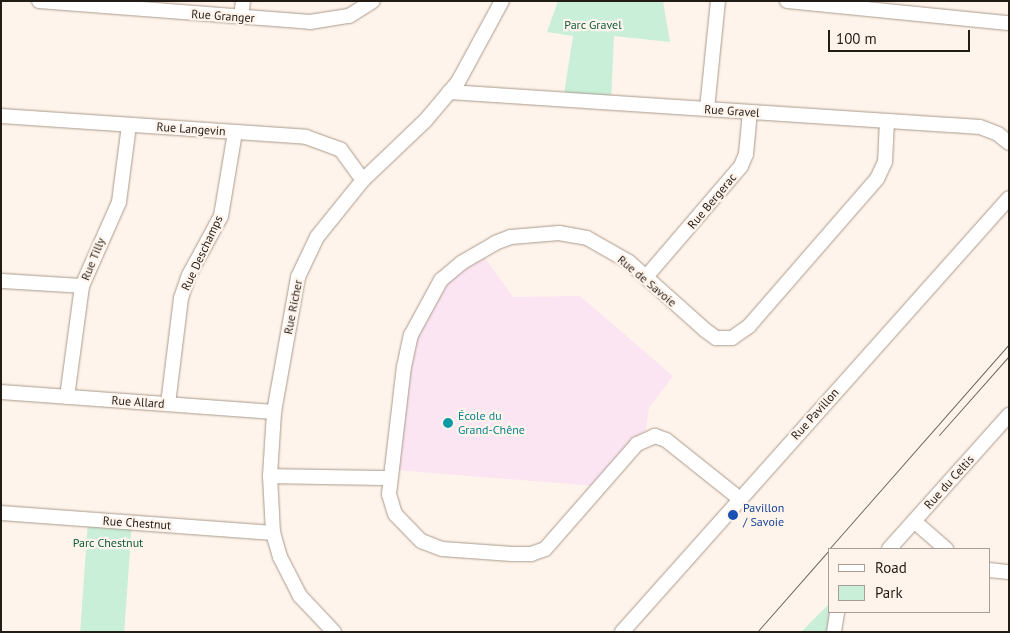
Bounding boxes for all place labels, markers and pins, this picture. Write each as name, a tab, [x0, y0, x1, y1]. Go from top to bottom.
place label: École du Grand-Chêne	[458, 409, 525, 437]
marker: École du Grand-Chêne	[442, 417, 454, 429]
place label: Pavillon / Savoie	[743, 501, 784, 529]
marker: Pavillon / Savoie	[727, 509, 739, 521]

